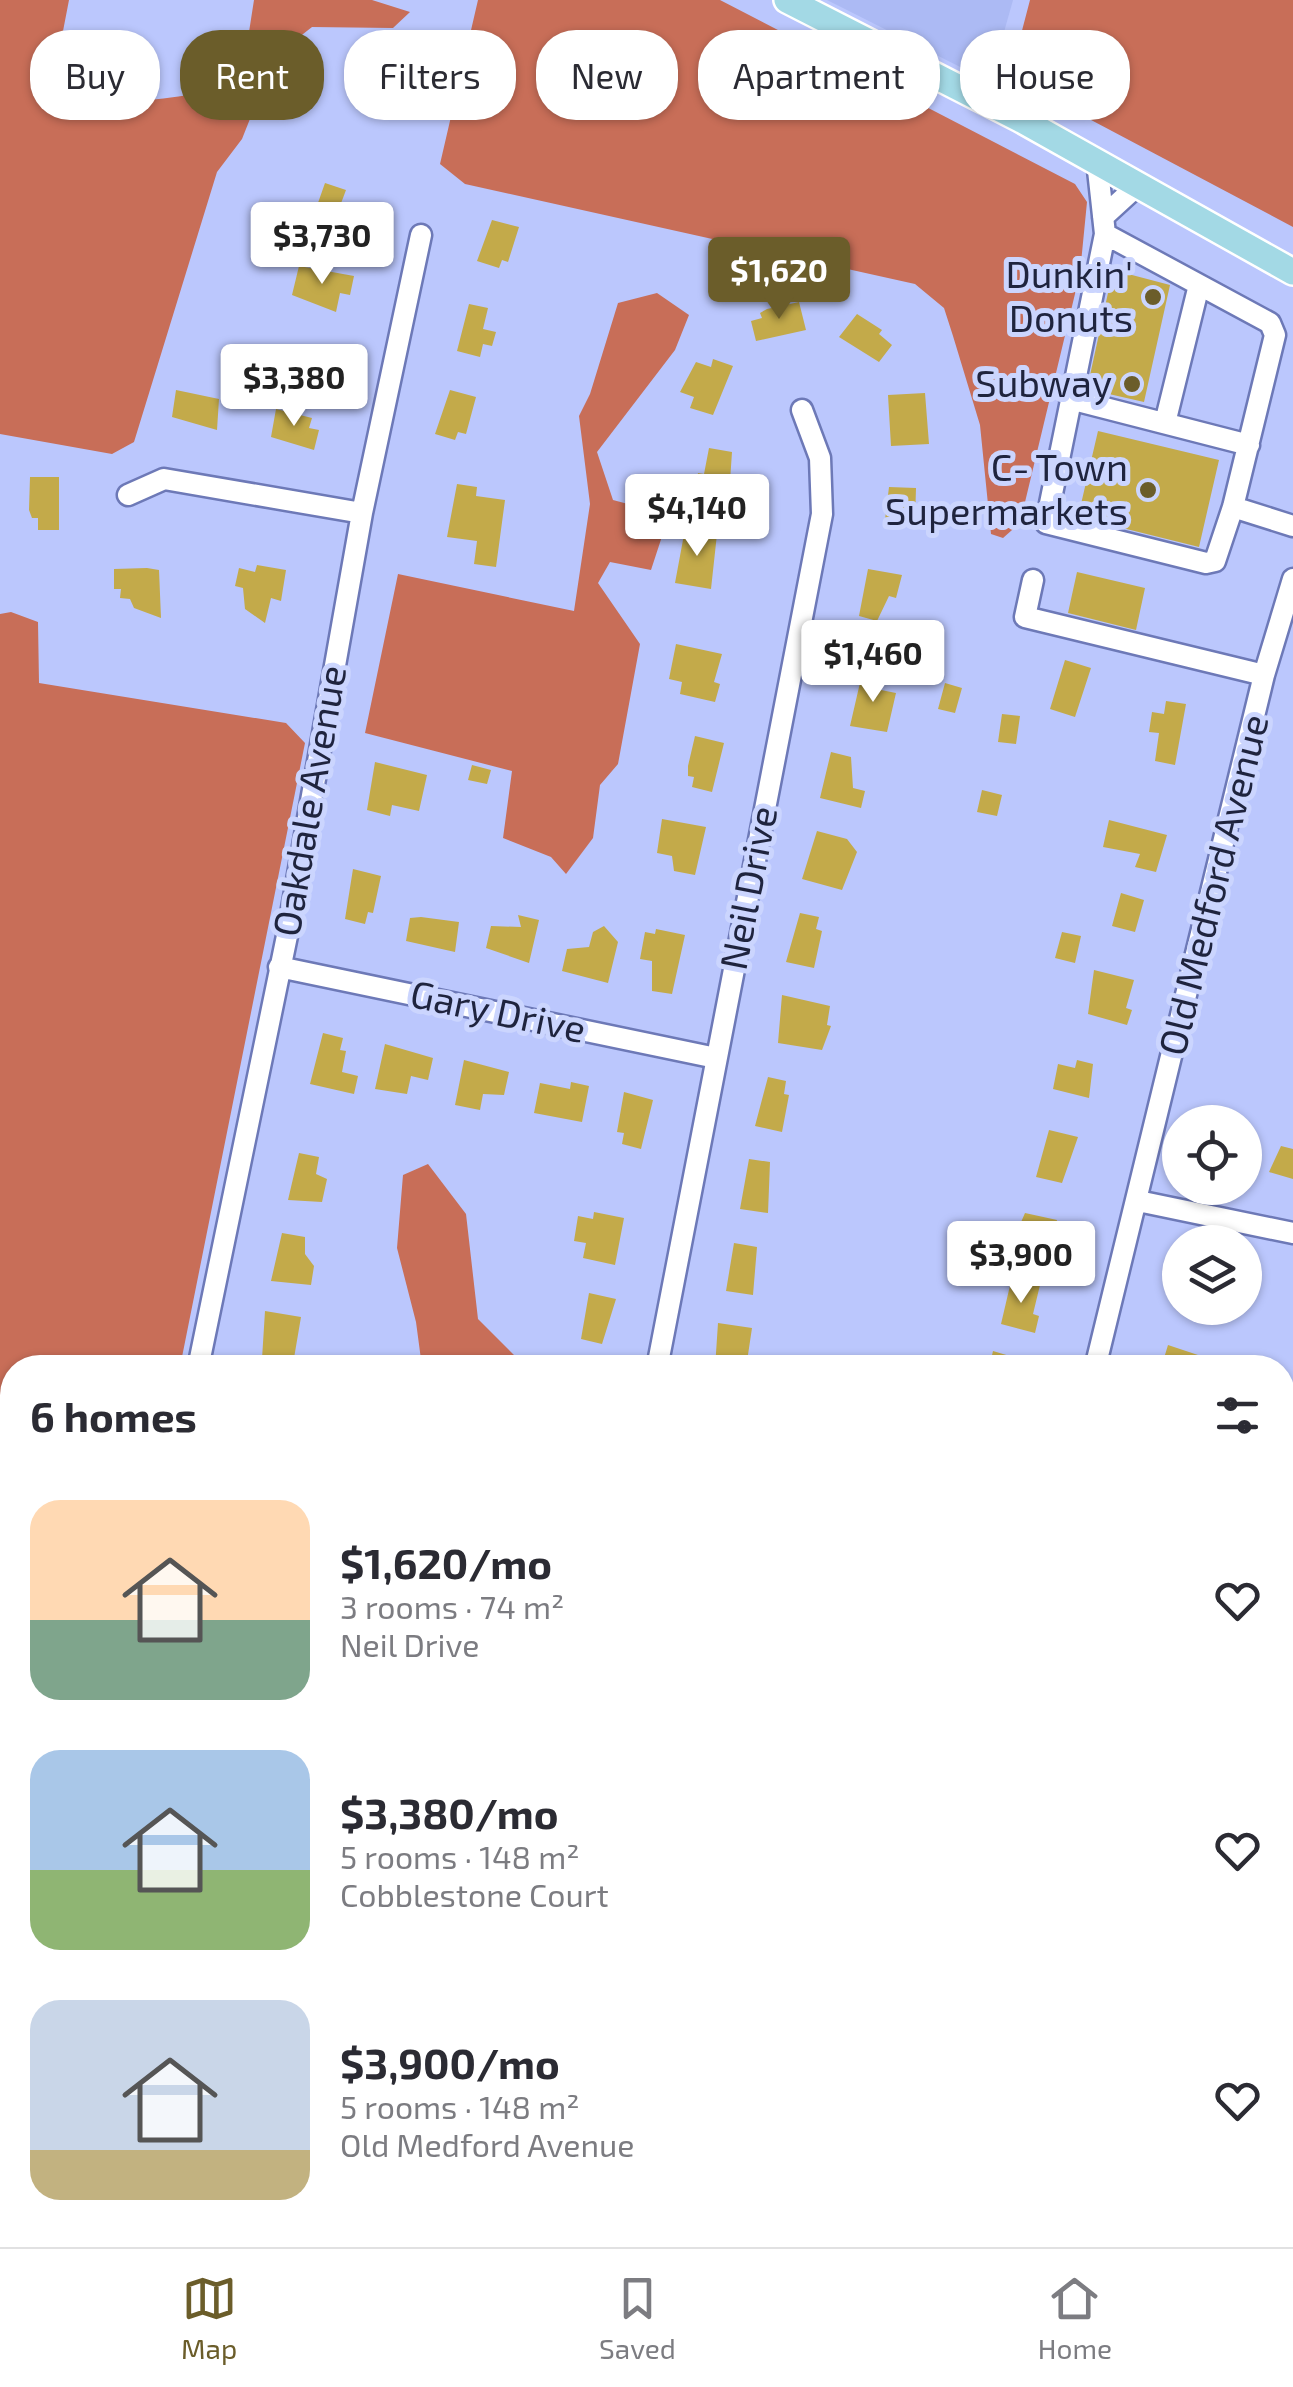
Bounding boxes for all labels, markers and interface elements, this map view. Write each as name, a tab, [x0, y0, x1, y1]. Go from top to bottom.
chip: Buy	[30, 30, 160, 120]
chip: Rent	[180, 30, 324, 120]
chip: Filters	[344, 30, 516, 120]
chip: New	[536, 30, 678, 120]
chip: Apartment	[698, 30, 940, 120]
chip: House	[960, 30, 1130, 120]
pin: $3,730	[241, 202, 403, 287]
text: $3,730	[273, 215, 371, 253]
pin: $1,620	[698, 237, 860, 322]
text: $1,620	[730, 250, 828, 288]
place label: Dunkin' Donuts	[1006, 250, 1133, 340]
marker: Dunkin' Donuts	[1142, 286, 1164, 308]
pin: $3,380	[213, 344, 375, 429]
text: $3,380	[243, 357, 345, 395]
place label: Subway	[975, 359, 1112, 405]
marker: Subway	[1121, 373, 1143, 395]
place label: C‑Town Supermarkets	[885, 443, 1128, 533]
pin: $4,140	[616, 474, 778, 559]
marker: C‑Town Supermarkets	[1137, 479, 1159, 501]
text: $4,140	[647, 487, 747, 525]
pin: $1,460	[792, 620, 954, 705]
text: $1,460	[823, 633, 923, 671]
street label: Oakdale Avenue	[262, 662, 354, 940]
street label: Old Medford Avenue	[1147, 709, 1277, 1060]
street label: Neil Drive	[709, 802, 785, 973]
street label: Gary Drive	[407, 969, 590, 1051]
map controls	[1162, 1105, 1262, 1325]
button: locate	[1162, 1105, 1262, 1205]
pin: $3,900	[940, 1221, 1102, 1306]
button: layers	[1162, 1225, 1262, 1325]
text: $3,900	[969, 1234, 1073, 1272]
icon: filters	[1210, 1388, 1265, 1443]
text: 6 homes	[30, 1390, 197, 1440]
text: $1,620/mo	[340, 1537, 552, 1587]
icon: home	[110, 1540, 230, 1660]
icon: heart	[1210, 1573, 1265, 1628]
text: 3 rooms · 74 m²	[340, 1587, 564, 1625]
text: Neil Drive	[340, 1625, 480, 1663]
text: $3,380/mo	[340, 1787, 558, 1837]
icon: home	[110, 1790, 230, 1910]
icon: heart	[1210, 1823, 1265, 1878]
text: 5 rooms · 148 m²	[340, 1837, 579, 1875]
text: Cobblestone Court	[340, 1875, 609, 1913]
text: $3,900/mo	[340, 2037, 560, 2087]
icon: home	[110, 2040, 230, 2160]
icon: heart	[1210, 2073, 1265, 2128]
text: 5 rooms · 148 m²	[340, 2087, 579, 2125]
text: Old Medford Avenue	[340, 2125, 634, 2163]
tab: Map	[181, 2271, 237, 2365]
tab: Saved	[599, 2271, 676, 2365]
tab: Home	[1038, 2271, 1112, 2365]

